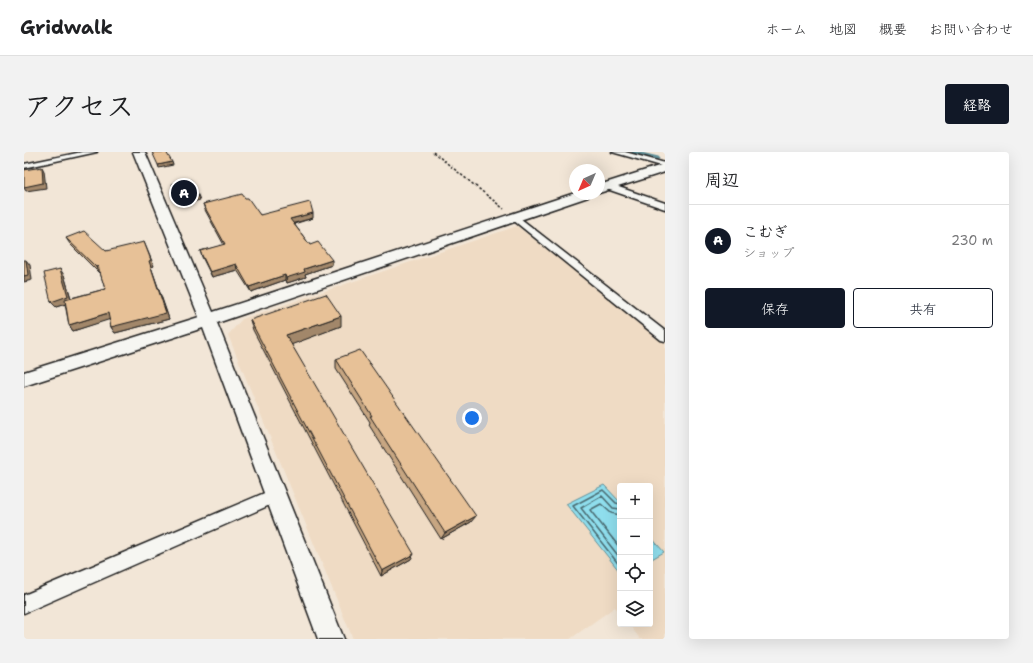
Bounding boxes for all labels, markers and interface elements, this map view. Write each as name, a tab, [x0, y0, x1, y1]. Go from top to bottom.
text: Gridwalk	[20, 15, 113, 40]
text: ホーム	[766, 20, 807, 38]
text: 地図	[829, 20, 857, 38]
text: 概要	[879, 20, 907, 38]
text: お問い合わせ	[929, 20, 1013, 38]
button: 経路	[945, 84, 1009, 124]
text: アクセス	[24, 87, 134, 125]
north arrow	[569, 164, 605, 200]
text: 周辺	[705, 169, 739, 191]
pin: A	[171, 178, 197, 208]
text: こむぎ	[743, 222, 788, 242]
text: A	[713, 232, 723, 249]
text: 230 m	[951, 232, 993, 249]
text: ショップ	[743, 244, 794, 261]
button: 保存	[705, 288, 845, 328]
button: 共有	[853, 288, 993, 328]
your location	[462, 408, 482, 428]
map controls	[617, 483, 653, 627]
button: +	[617, 483, 653, 519]
button: −	[617, 519, 653, 555]
button: locate	[617, 555, 653, 591]
button: layers	[617, 591, 653, 627]

